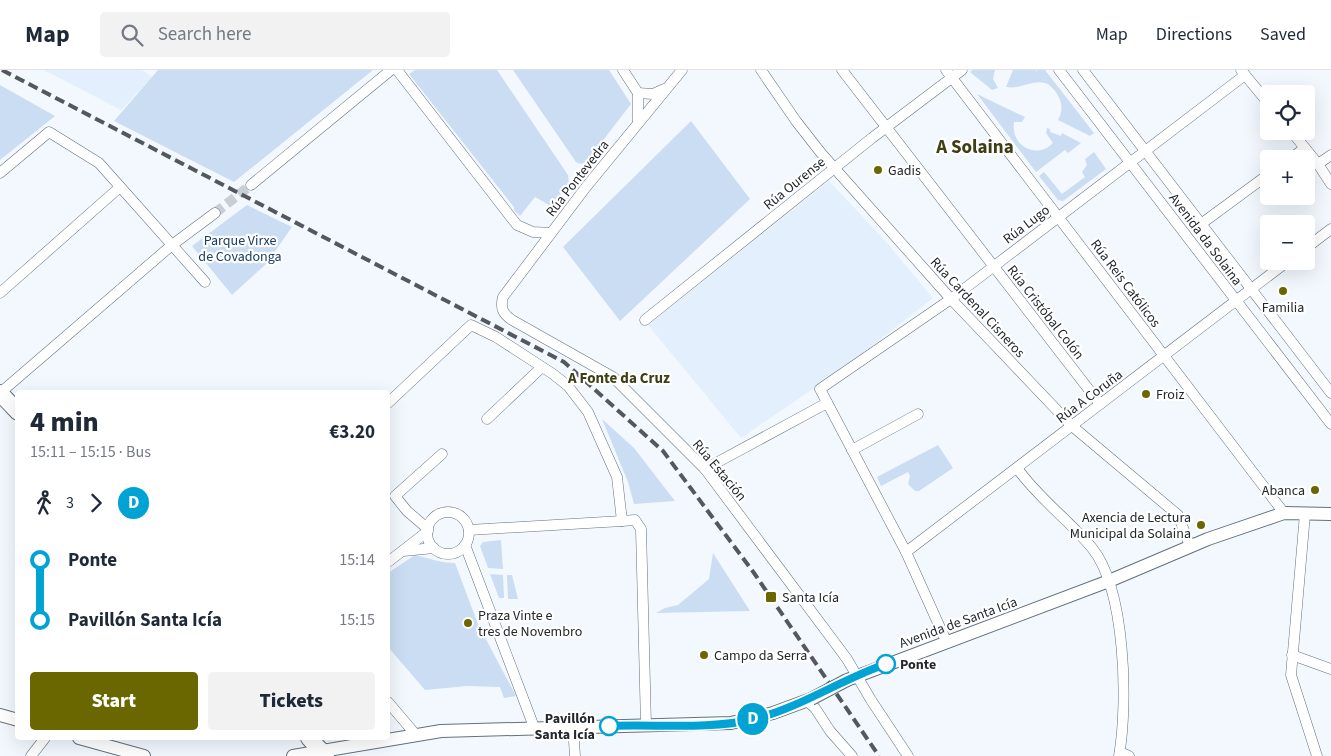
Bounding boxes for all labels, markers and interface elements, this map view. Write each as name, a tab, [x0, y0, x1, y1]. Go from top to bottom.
search box	[100, 12, 450, 57]
text: Map	[25, 17, 70, 52]
icon: search	[118, 21, 146, 49]
text: Search here	[158, 21, 251, 48]
text: Map	[1096, 22, 1128, 47]
text: Directions	[1156, 22, 1232, 47]
text: Saved	[1260, 22, 1306, 47]
map controls	[1260, 85, 1315, 270]
button: locate	[1260, 85, 1315, 140]
district label: A Solaina	[935, 134, 1014, 161]
street label: Rúa Pontevedra	[541, 136, 614, 221]
button: +	[1260, 150, 1315, 205]
street label: Rúa Ourense	[759, 153, 830, 215]
place label: Gadis	[888, 161, 921, 181]
marker: Gadis	[872, 164, 884, 176]
street label: Avenida da Solaina	[1164, 189, 1247, 290]
street label: Rúa Lugo	[999, 201, 1054, 249]
button: −	[1260, 215, 1315, 270]
park label: Parque Virxe de Covadonga	[198, 231, 282, 267]
street label: Rúa Reis Católicos	[1085, 235, 1165, 332]
street label: Rúa Cardenal Cisneros	[925, 253, 1029, 363]
street label: Rúa Cristóbal Colón	[1002, 261, 1088, 364]
marker: Familia	[1277, 285, 1289, 297]
place label: Familia	[1262, 298, 1304, 318]
street label: Rúa A Coruña	[1052, 365, 1127, 428]
district label: A Fonte da Cruz	[567, 368, 670, 389]
place label: Froiz	[1156, 385, 1184, 405]
marker: Froiz	[1140, 388, 1152, 400]
text: 4 min	[30, 402, 99, 442]
text: €3.20	[329, 419, 375, 446]
street label: Rúa Estación	[687, 436, 751, 506]
text: 15:11 – 15:15 · Bus	[30, 441, 151, 463]
place label: Abanca	[1262, 481, 1305, 501]
marker: Abanca	[1309, 484, 1321, 496]
icon: walk	[30, 489, 58, 517]
icon: forward	[82, 489, 110, 517]
text: D	[128, 490, 139, 515]
text: 3	[66, 492, 74, 514]
place label: Axencia de Lectura Municipal da Solaina	[1070, 508, 1191, 544]
marker: Axencia de Lectura Municipal da Solaina	[1195, 519, 1207, 531]
text: Ponte	[68, 547, 117, 574]
text: 15:14	[339, 549, 375, 571]
place label: Santa Icía	[782, 588, 839, 608]
marker: Santa Icía	[764, 590, 778, 604]
street label: Avenida de Santa Icía	[897, 592, 1020, 654]
place label: Praza Vinte e tres de Novembro	[478, 606, 582, 642]
text: Pavillón Santa Icía	[68, 607, 222, 634]
text: 15:15	[339, 609, 375, 631]
marker: Praza Vinte e tres de Novembro	[462, 617, 474, 629]
place label: Campo da Serra	[714, 646, 807, 666]
marker: Campo da Serra	[698, 649, 710, 661]
marker: Ponte	[876, 654, 896, 674]
place label: Ponte	[900, 655, 936, 675]
button: Start	[30, 672, 198, 730]
button: Tickets	[208, 672, 375, 730]
line badge: D	[737, 703, 769, 735]
text: D	[747, 706, 759, 731]
place label: Pavillón Santa Icía	[535, 709, 595, 745]
marker: Pavillón Santa Icía	[599, 716, 619, 736]

